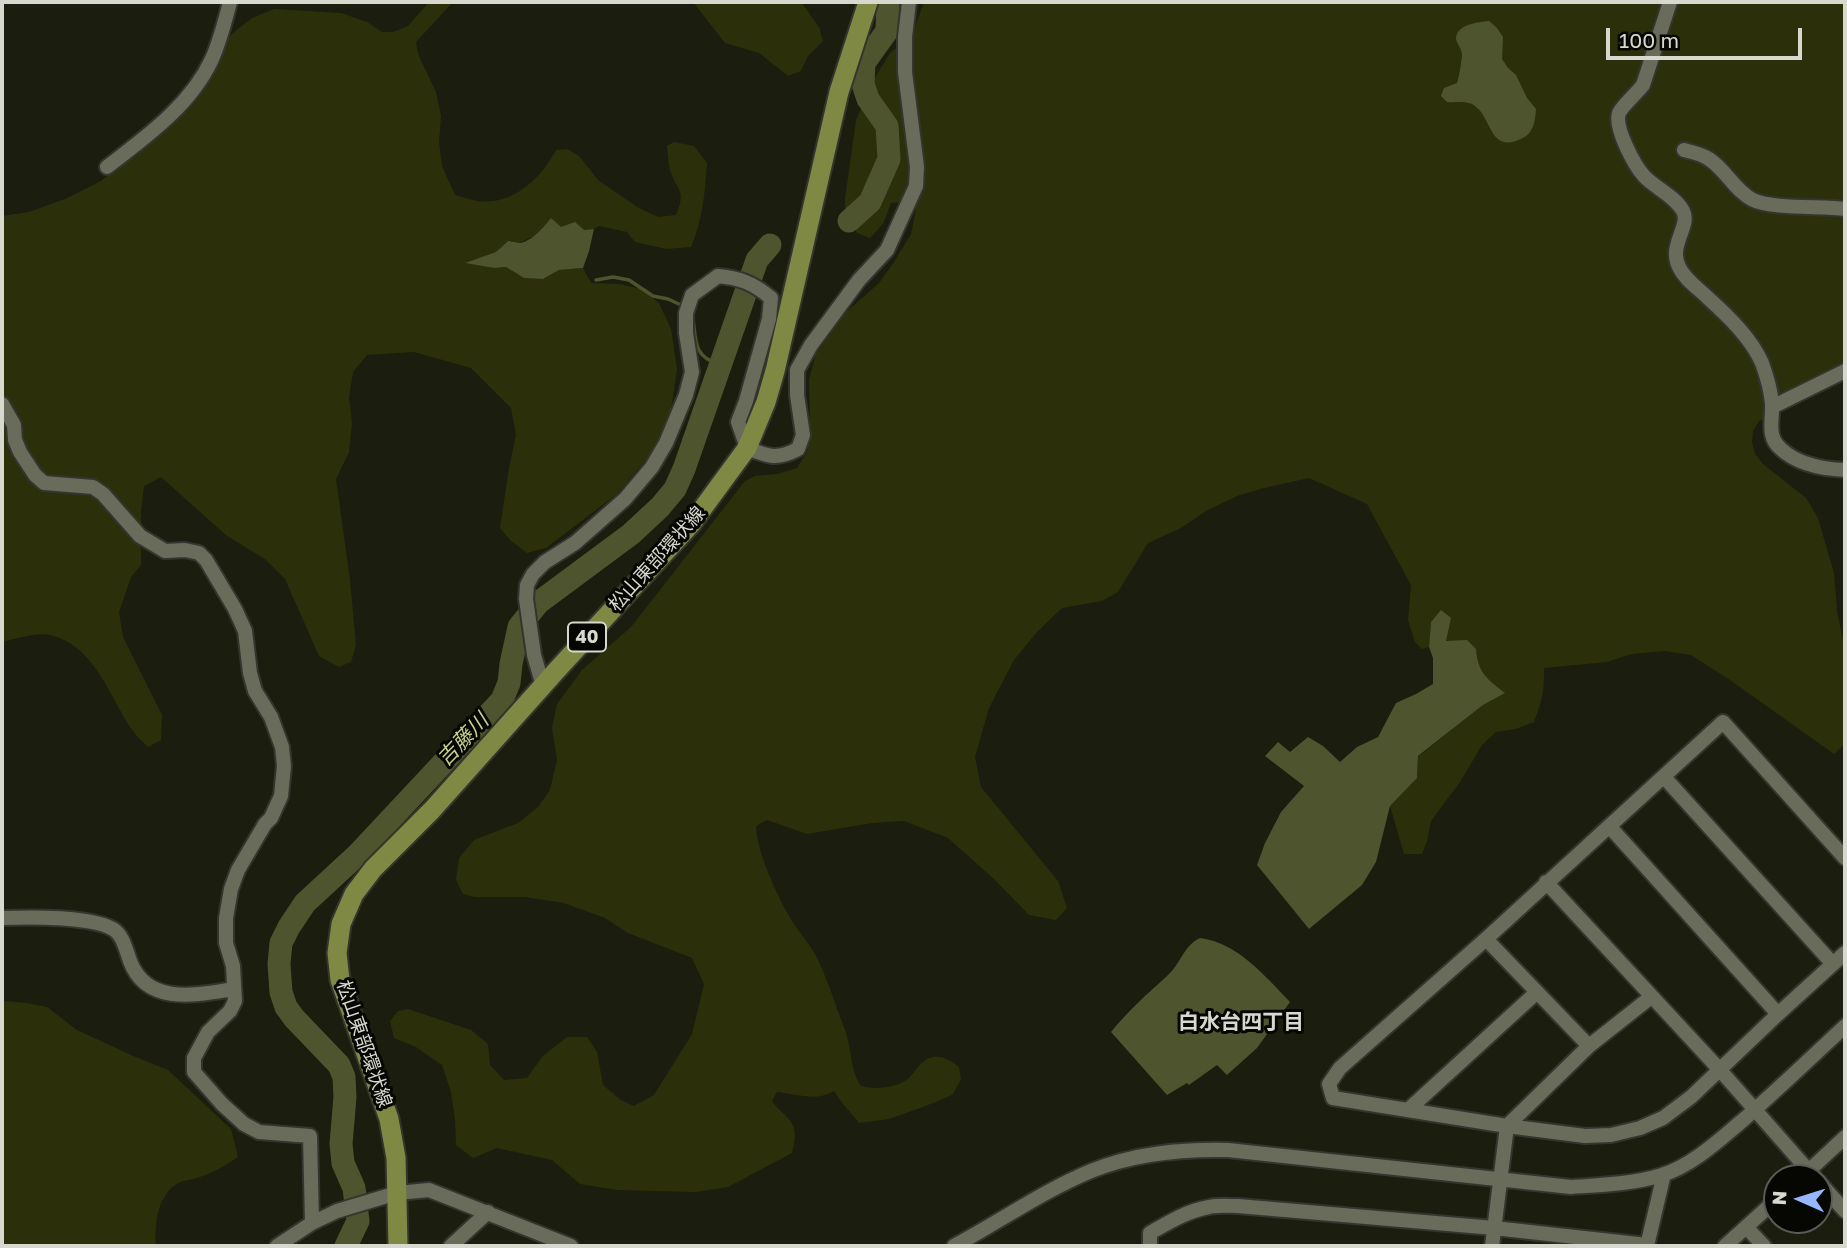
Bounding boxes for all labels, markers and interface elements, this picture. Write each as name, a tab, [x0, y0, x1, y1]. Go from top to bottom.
scale bar	[1609, 14, 1805, 58]
text: 100 m	[1619, 27, 1679, 53]
street label: 松山東部環状線	[604, 502, 710, 616]
road number: 40	[568, 622, 606, 652]
water label: 吉藤川	[432, 709, 494, 771]
street label: 松山東部環状線	[332, 977, 396, 1111]
district label: 白水台四丁目	[1178, 1009, 1304, 1035]
north arrow	[1763, 1164, 1833, 1234]
text: N	[1767, 1190, 1790, 1206]

